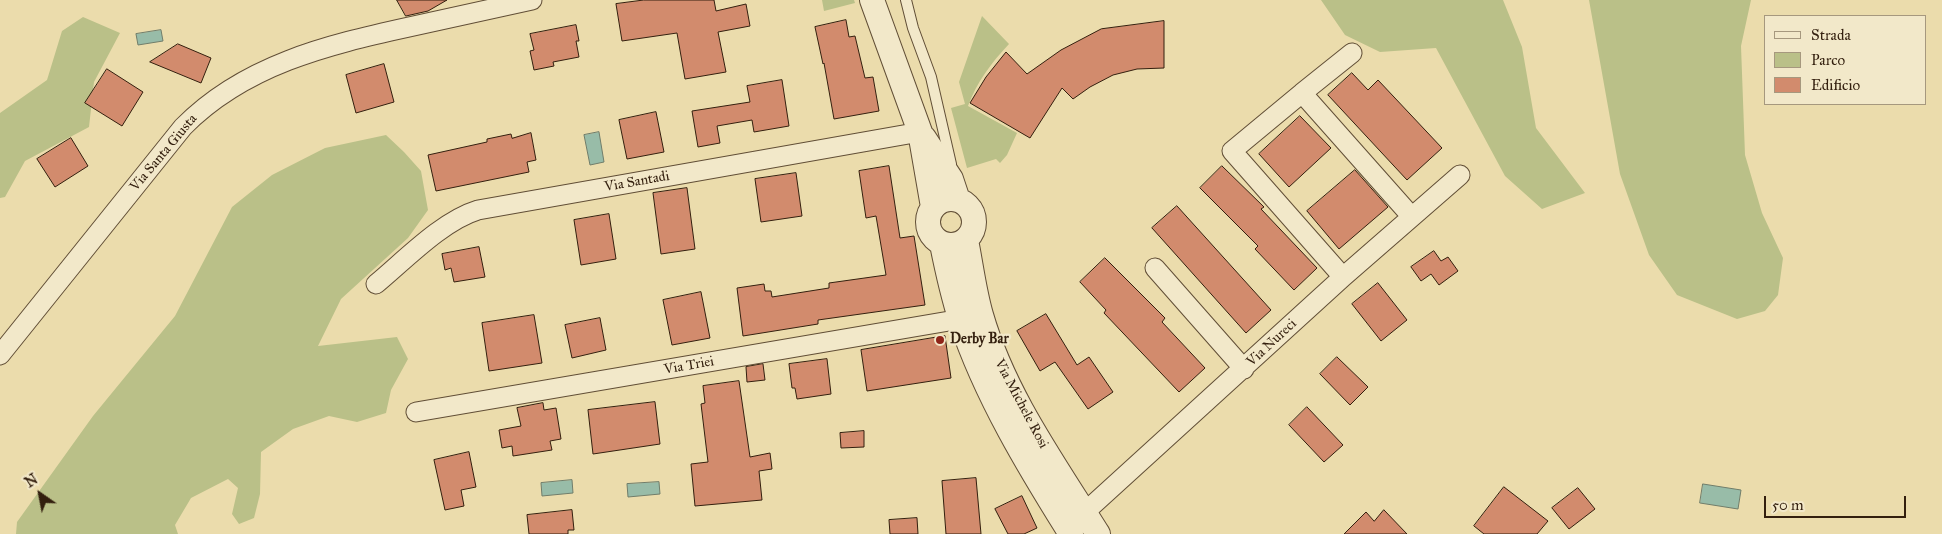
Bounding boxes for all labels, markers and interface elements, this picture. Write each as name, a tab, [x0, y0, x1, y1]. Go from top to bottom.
legend	[1764, 15, 1927, 105]
text: Strada	[1811, 26, 1851, 44]
text: Parco	[1811, 51, 1845, 69]
text: Edificio	[1811, 76, 1860, 94]
street label: Via Santa Giusta	[127, 111, 201, 195]
street label: Via Santadi	[603, 168, 671, 196]
street label: Via Nureci	[1243, 316, 1301, 370]
place label: Derby Bar	[950, 332, 1009, 348]
marker: Derby Bar	[934, 334, 946, 346]
street label: Via Triei	[663, 353, 715, 379]
street label: Via Michele Rosi	[990, 357, 1052, 451]
north arrow	[15, 469, 65, 519]
text: N	[22, 471, 41, 491]
scale bar	[1767, 486, 1910, 518]
text: 50 m	[1772, 496, 1804, 514]

